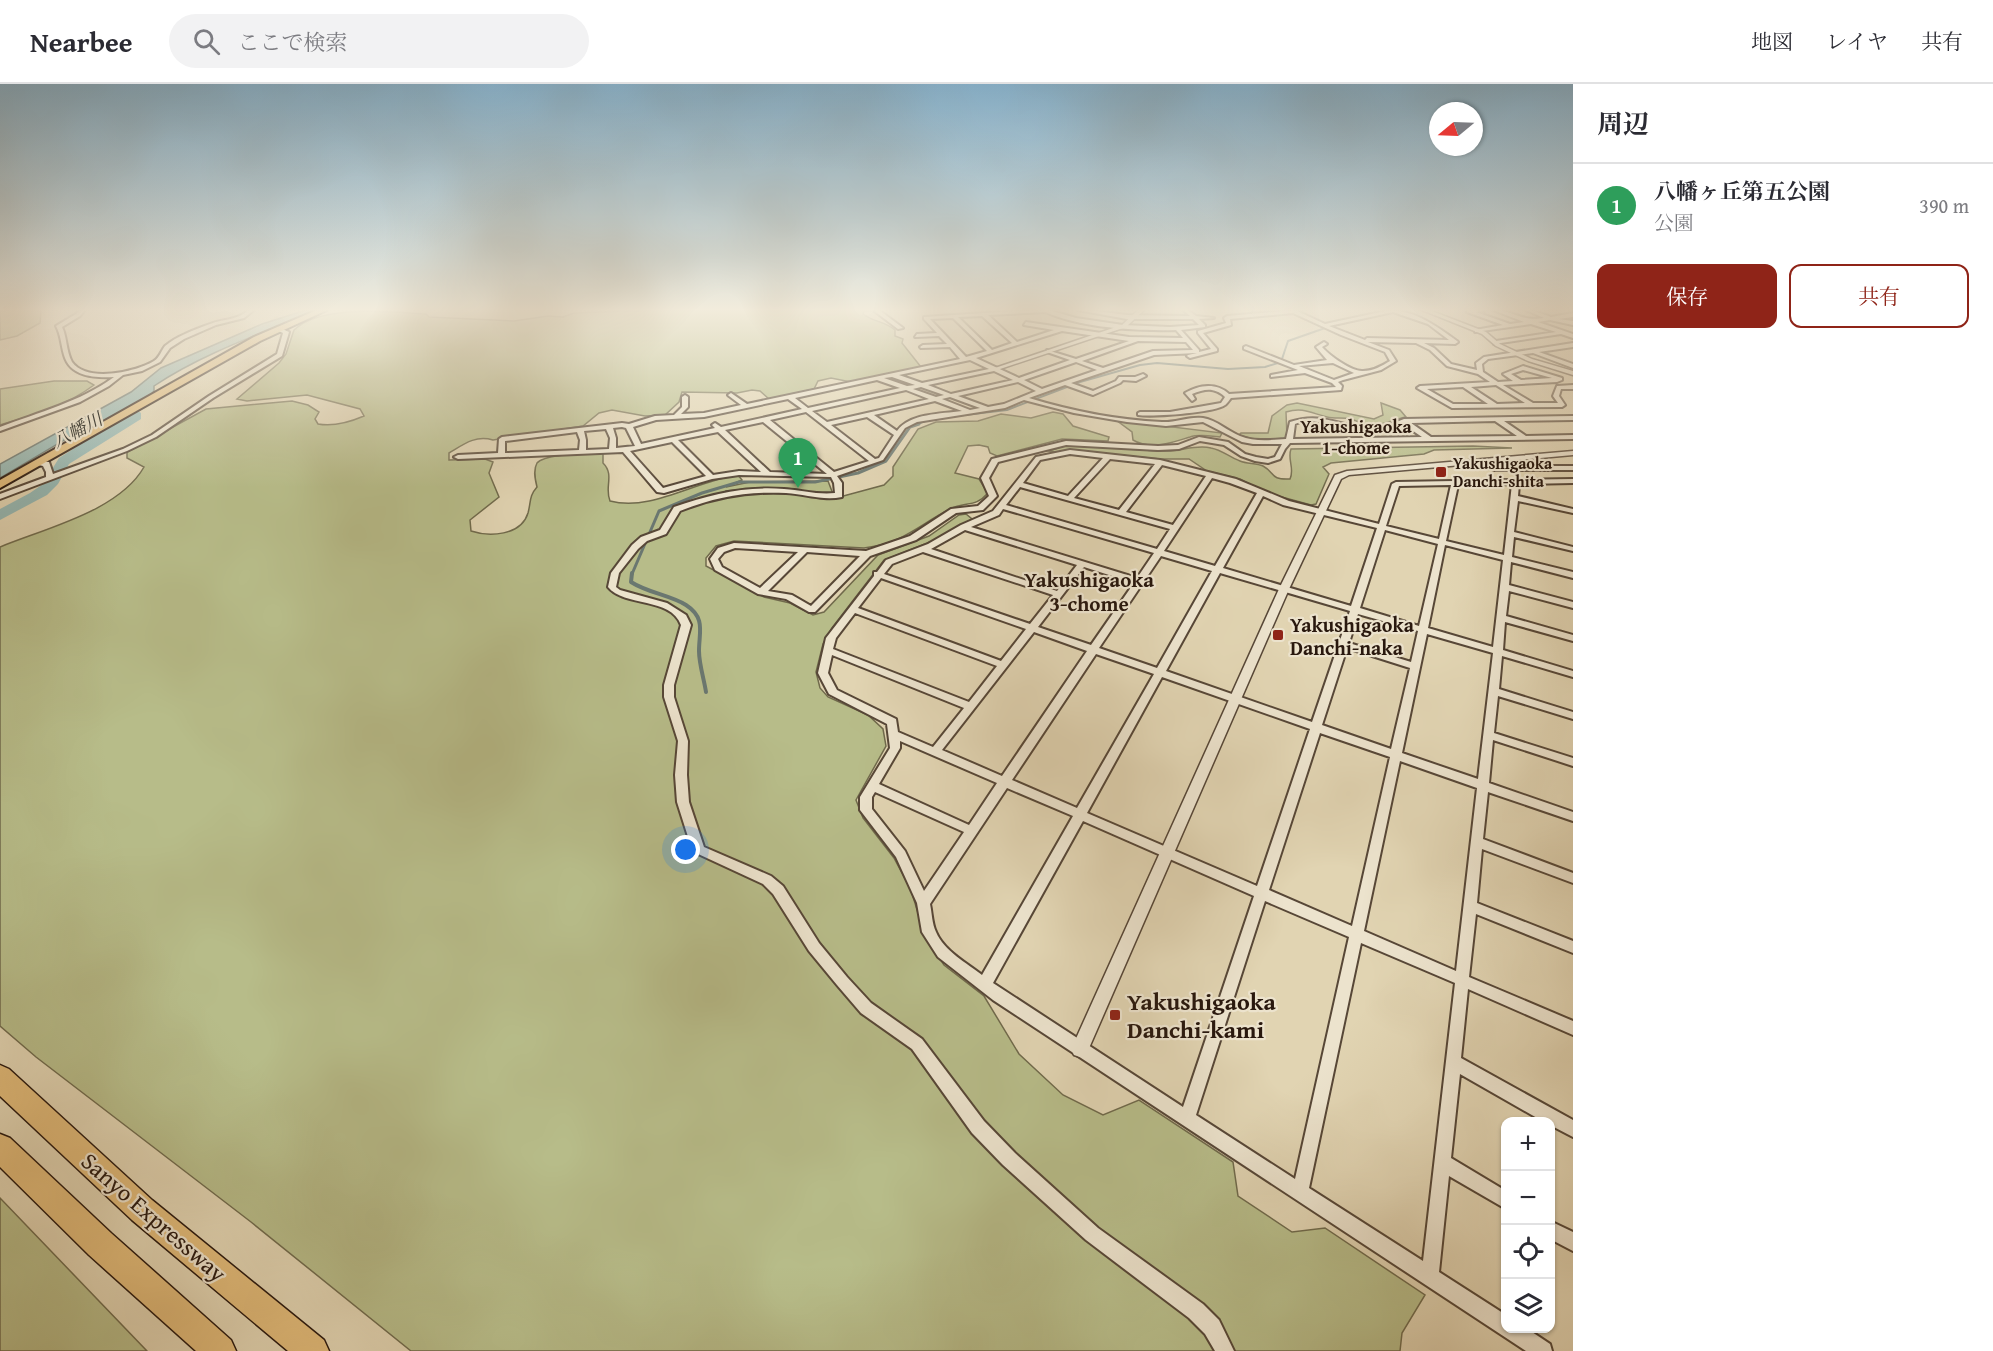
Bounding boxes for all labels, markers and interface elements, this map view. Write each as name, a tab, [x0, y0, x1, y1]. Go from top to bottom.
search box	[169, 14, 589, 68]
text: Nearbee	[30, 21, 133, 62]
icon: search	[190, 25, 223, 58]
text: ここで検索	[238, 26, 348, 58]
text: 地図	[1751, 26, 1793, 57]
text: レイヤ	[1826, 26, 1888, 57]
text: 共有	[1921, 26, 1963, 57]
north arrow	[1429, 102, 1483, 156]
text: 周辺	[1597, 104, 1649, 143]
text: 八幡ヶ丘第五公園	[1654, 175, 1830, 207]
text: 1	[1611, 191, 1622, 220]
text: 390 m	[1919, 191, 1969, 220]
text: 公園	[1654, 208, 1694, 237]
button: 保存	[1597, 264, 1777, 328]
button: 共有	[1789, 264, 1969, 328]
water label: 八幡川	[47, 404, 109, 455]
district label: Yakushigaoka 1-chome	[1300, 413, 1413, 461]
pin: 1	[778, 438, 818, 488]
place label: Yakushigaoka Danchi-shita	[1453, 451, 1553, 493]
marker: Yakushigaoka Danchi-shita	[1434, 465, 1448, 479]
district label: Yakushigaoka 3-chome	[1024, 564, 1154, 619]
place label: Yakushigaoka Danchi-naka	[1290, 610, 1415, 662]
marker: Yakushigaoka Danchi-naka	[1271, 628, 1285, 642]
your location	[671, 835, 700, 864]
place label: Yakushigaoka Danchi-kami	[1127, 984, 1276, 1047]
marker: Yakushigaoka Danchi-kami	[1108, 1008, 1122, 1022]
map controls	[1501, 1117, 1555, 1333]
button: +	[1501, 1117, 1555, 1171]
street label: Sanyo Expressway	[74, 1144, 234, 1290]
button: −	[1501, 1171, 1555, 1225]
button: locate	[1501, 1225, 1555, 1279]
button: layers	[1501, 1279, 1555, 1333]

